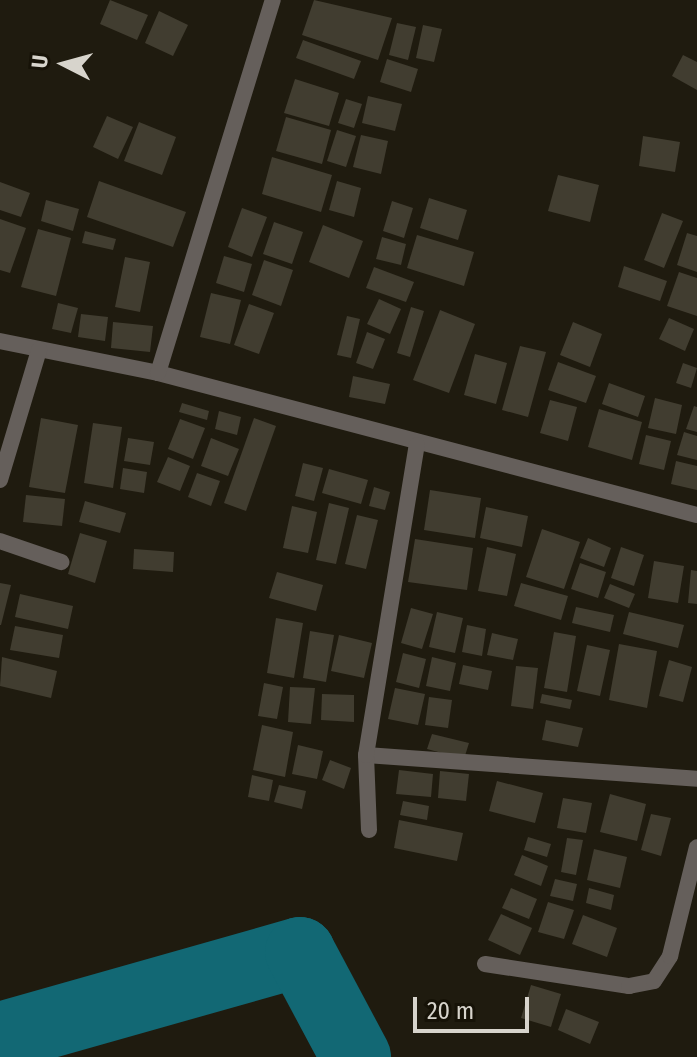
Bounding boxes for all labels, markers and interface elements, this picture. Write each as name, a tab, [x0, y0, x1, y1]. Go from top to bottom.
north arrow	[24, 24, 104, 104]
text: U	[26, 54, 54, 69]
scale bar	[417, 981, 533, 1031]
text: 20 m	[427, 997, 474, 1025]

